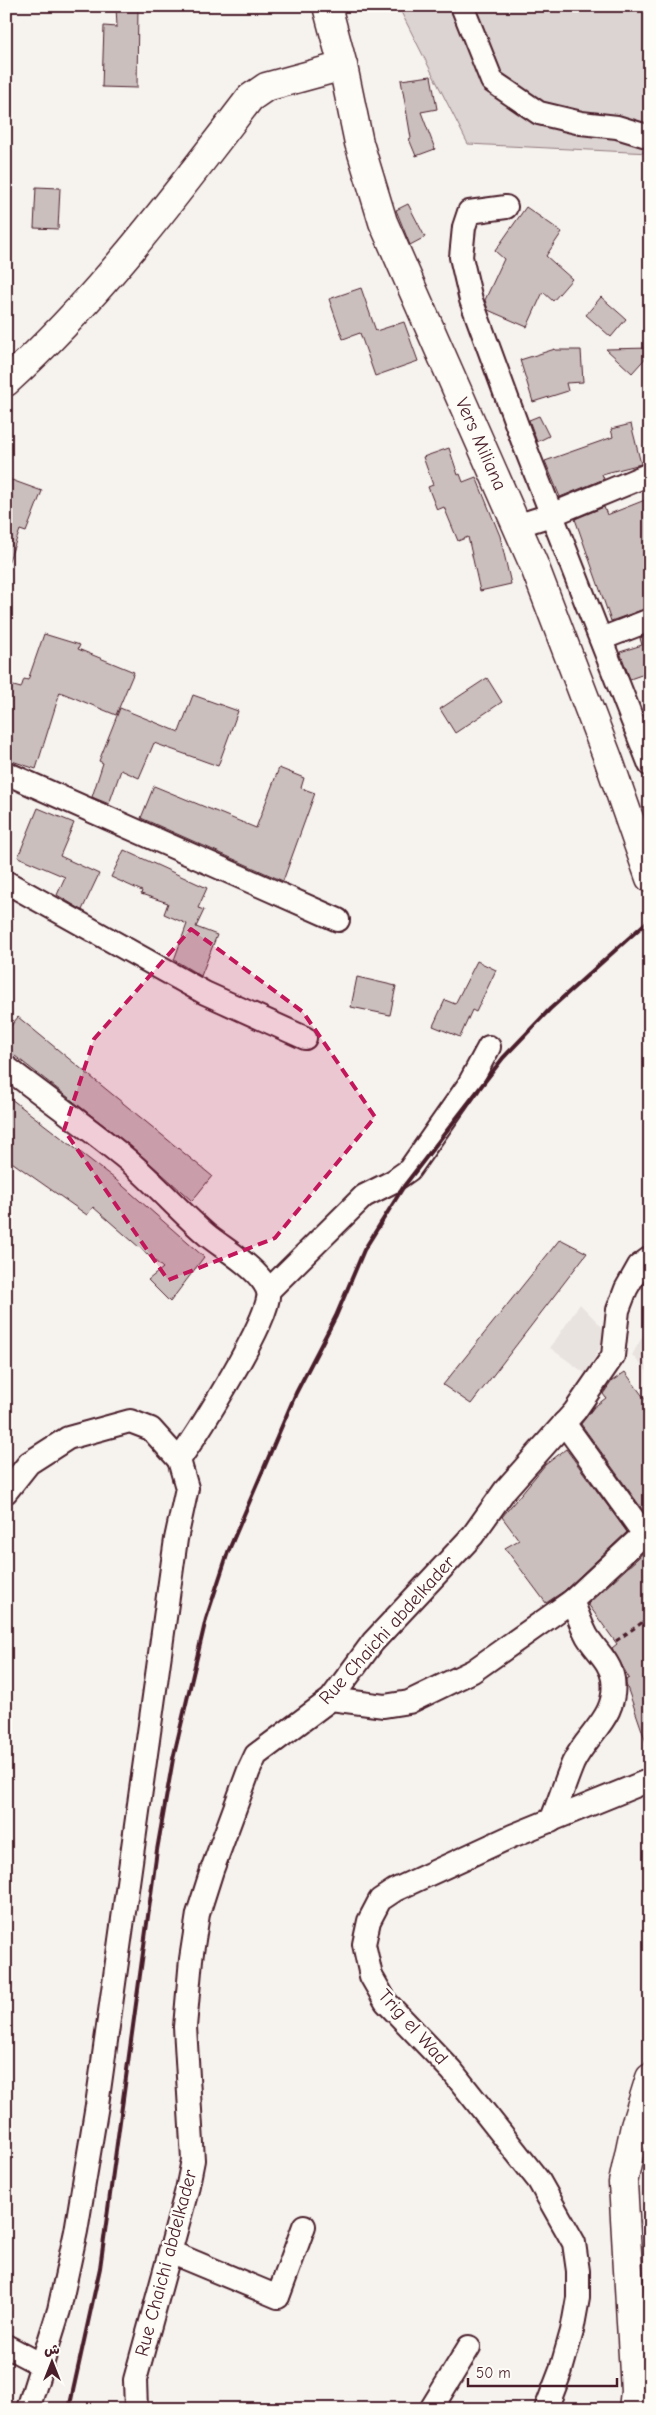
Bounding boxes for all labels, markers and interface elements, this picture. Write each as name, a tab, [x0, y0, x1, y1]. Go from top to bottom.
street label: Vers Miliana	[451, 394, 511, 494]
street label: Rue Chaichi abdelkader	[314, 1551, 460, 1709]
street label: Trig el Wad	[374, 1985, 452, 2069]
street label: Rue Chaichi abdelkader	[130, 2167, 202, 2359]
north arrow	[28, 2338, 78, 2388]
text: ش	[44, 2341, 60, 2358]
scale bar	[468, 2355, 617, 2387]
text: 50 m	[476, 2364, 511, 2382]

